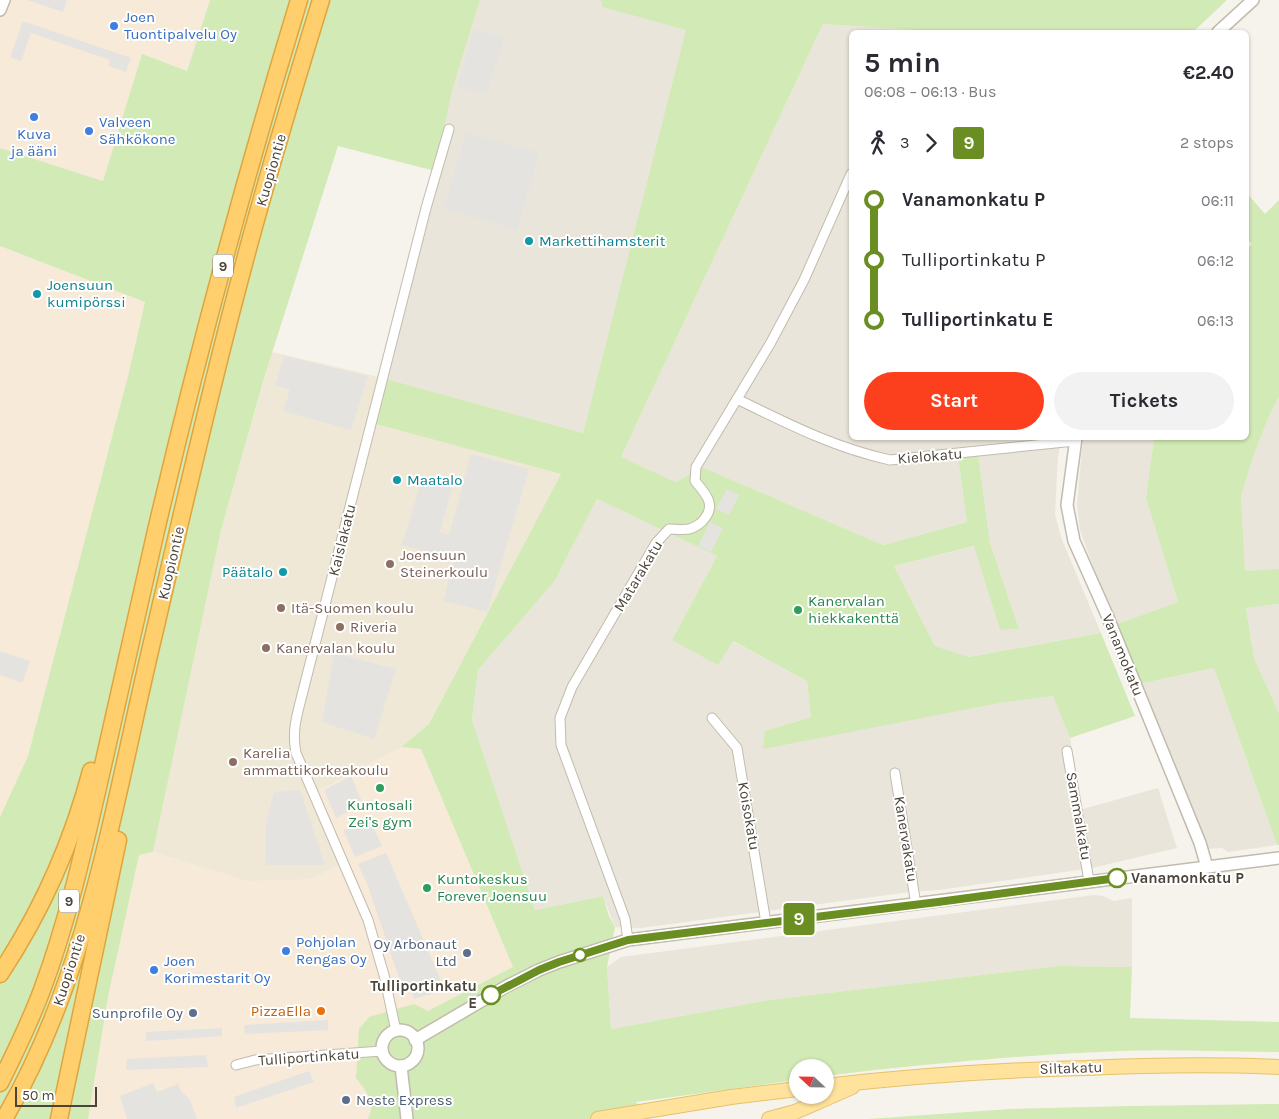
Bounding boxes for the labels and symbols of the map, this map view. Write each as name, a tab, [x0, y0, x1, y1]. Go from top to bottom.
place label: Joen Tuontipalvelu Oy	[124, 8, 237, 43]
marker: Joen Tuontipalvelu Oy	[108, 20, 120, 32]
marker: Kuva ja ääni	[28, 111, 40, 123]
place label: Valveen Sähkökone	[99, 113, 175, 148]
place label: Kuva ja ääni	[9, 125, 57, 160]
marker: Valveen Sähkökone	[83, 125, 95, 137]
street label: Kuopiontie	[252, 132, 290, 208]
place label: Markettihamsterit	[539, 232, 666, 250]
marker: Markettihamsterit	[523, 235, 535, 247]
road number: 9	[213, 255, 233, 278]
place label: Joensuun kumipörssi	[47, 276, 126, 311]
marker: Joensuun kumipörssi	[31, 288, 43, 300]
street label: Kielokatu	[897, 444, 963, 468]
place label: Maatalo	[407, 471, 463, 489]
marker: Maatalo	[391, 474, 403, 486]
street label: Kaislakatu	[324, 502, 360, 578]
street label: Kuopiontie	[154, 525, 188, 601]
street label: Matarakatu	[610, 537, 666, 615]
place label: Joensuun Steinerkoulu	[400, 546, 488, 581]
marker: Joensuun Steinerkoulu	[384, 558, 396, 570]
place label: Päätalo	[222, 563, 273, 581]
marker: Päätalo	[277, 566, 289, 578]
place label: Kanervalan hiekkakenttä	[808, 592, 899, 627]
place label: Itä-Suomen koulu	[291, 599, 414, 617]
marker: Itä-Suomen koulu	[275, 602, 287, 614]
marker: Kanervalan hiekkakenttä	[792, 604, 804, 616]
street label: Vanamokatu	[1098, 611, 1148, 699]
place label: Riveria	[350, 618, 397, 636]
marker: Riveria	[334, 621, 346, 633]
place label: Kanervalan koulu	[276, 639, 395, 657]
marker: Kanervalan koulu	[260, 642, 272, 654]
place label: Karelia ammattikorkeakoulu	[243, 744, 389, 779]
marker: Karelia ammattikorkeakoulu	[227, 756, 239, 768]
street label: Sammalkatu	[1062, 770, 1096, 862]
street label: Koisokatu	[734, 780, 764, 852]
marker: Kuntosali Zei's gym	[374, 782, 386, 794]
street label: Kanervakatu	[890, 795, 922, 883]
place label: Kuntosali Zei's gym	[347, 796, 413, 831]
marker: Vanamonkatu P	[1107, 868, 1127, 888]
place label: Vanamonkatu P	[1131, 869, 1244, 887]
place label: Kuntokeskus Forever Joensuu	[437, 870, 547, 905]
marker: Kuntokeskus Forever Joensuu	[421, 882, 433, 894]
road number: 9	[59, 889, 79, 912]
line badge: 9	[783, 903, 815, 935]
street label: Kuopiontie	[49, 932, 89, 1008]
place label: Pohjolan Rengas Oy	[296, 933, 367, 968]
place label: Oy Arbonaut Ltd	[374, 935, 457, 970]
marker: Pohjolan Rengas Oy	[280, 945, 292, 957]
marker: Oy Arbonaut Ltd	[461, 947, 473, 959]
unlabelled marker	[573, 948, 587, 962]
place label: Joen Korimestarit Oy	[164, 952, 270, 987]
marker: Joen Korimestarit Oy	[148, 964, 160, 976]
place label: Tulliportinkatu E	[370, 977, 477, 1012]
marker: Tulliportinkatu E	[481, 985, 501, 1005]
place label: PizzaElla	[251, 1002, 311, 1020]
place label: Sunprofile Oy	[92, 1004, 183, 1022]
marker: PizzaElla	[315, 1005, 327, 1017]
marker: Sunprofile Oy	[187, 1007, 199, 1019]
street label: Tulliportinkatu	[258, 1044, 360, 1070]
street label: Siltakatu	[1039, 1058, 1103, 1078]
north arrow	[789, 1059, 834, 1104]
scale bar	[15, 1084, 98, 1107]
place label: Neste Express	[356, 1091, 453, 1109]
marker: Neste Express	[340, 1094, 352, 1106]

